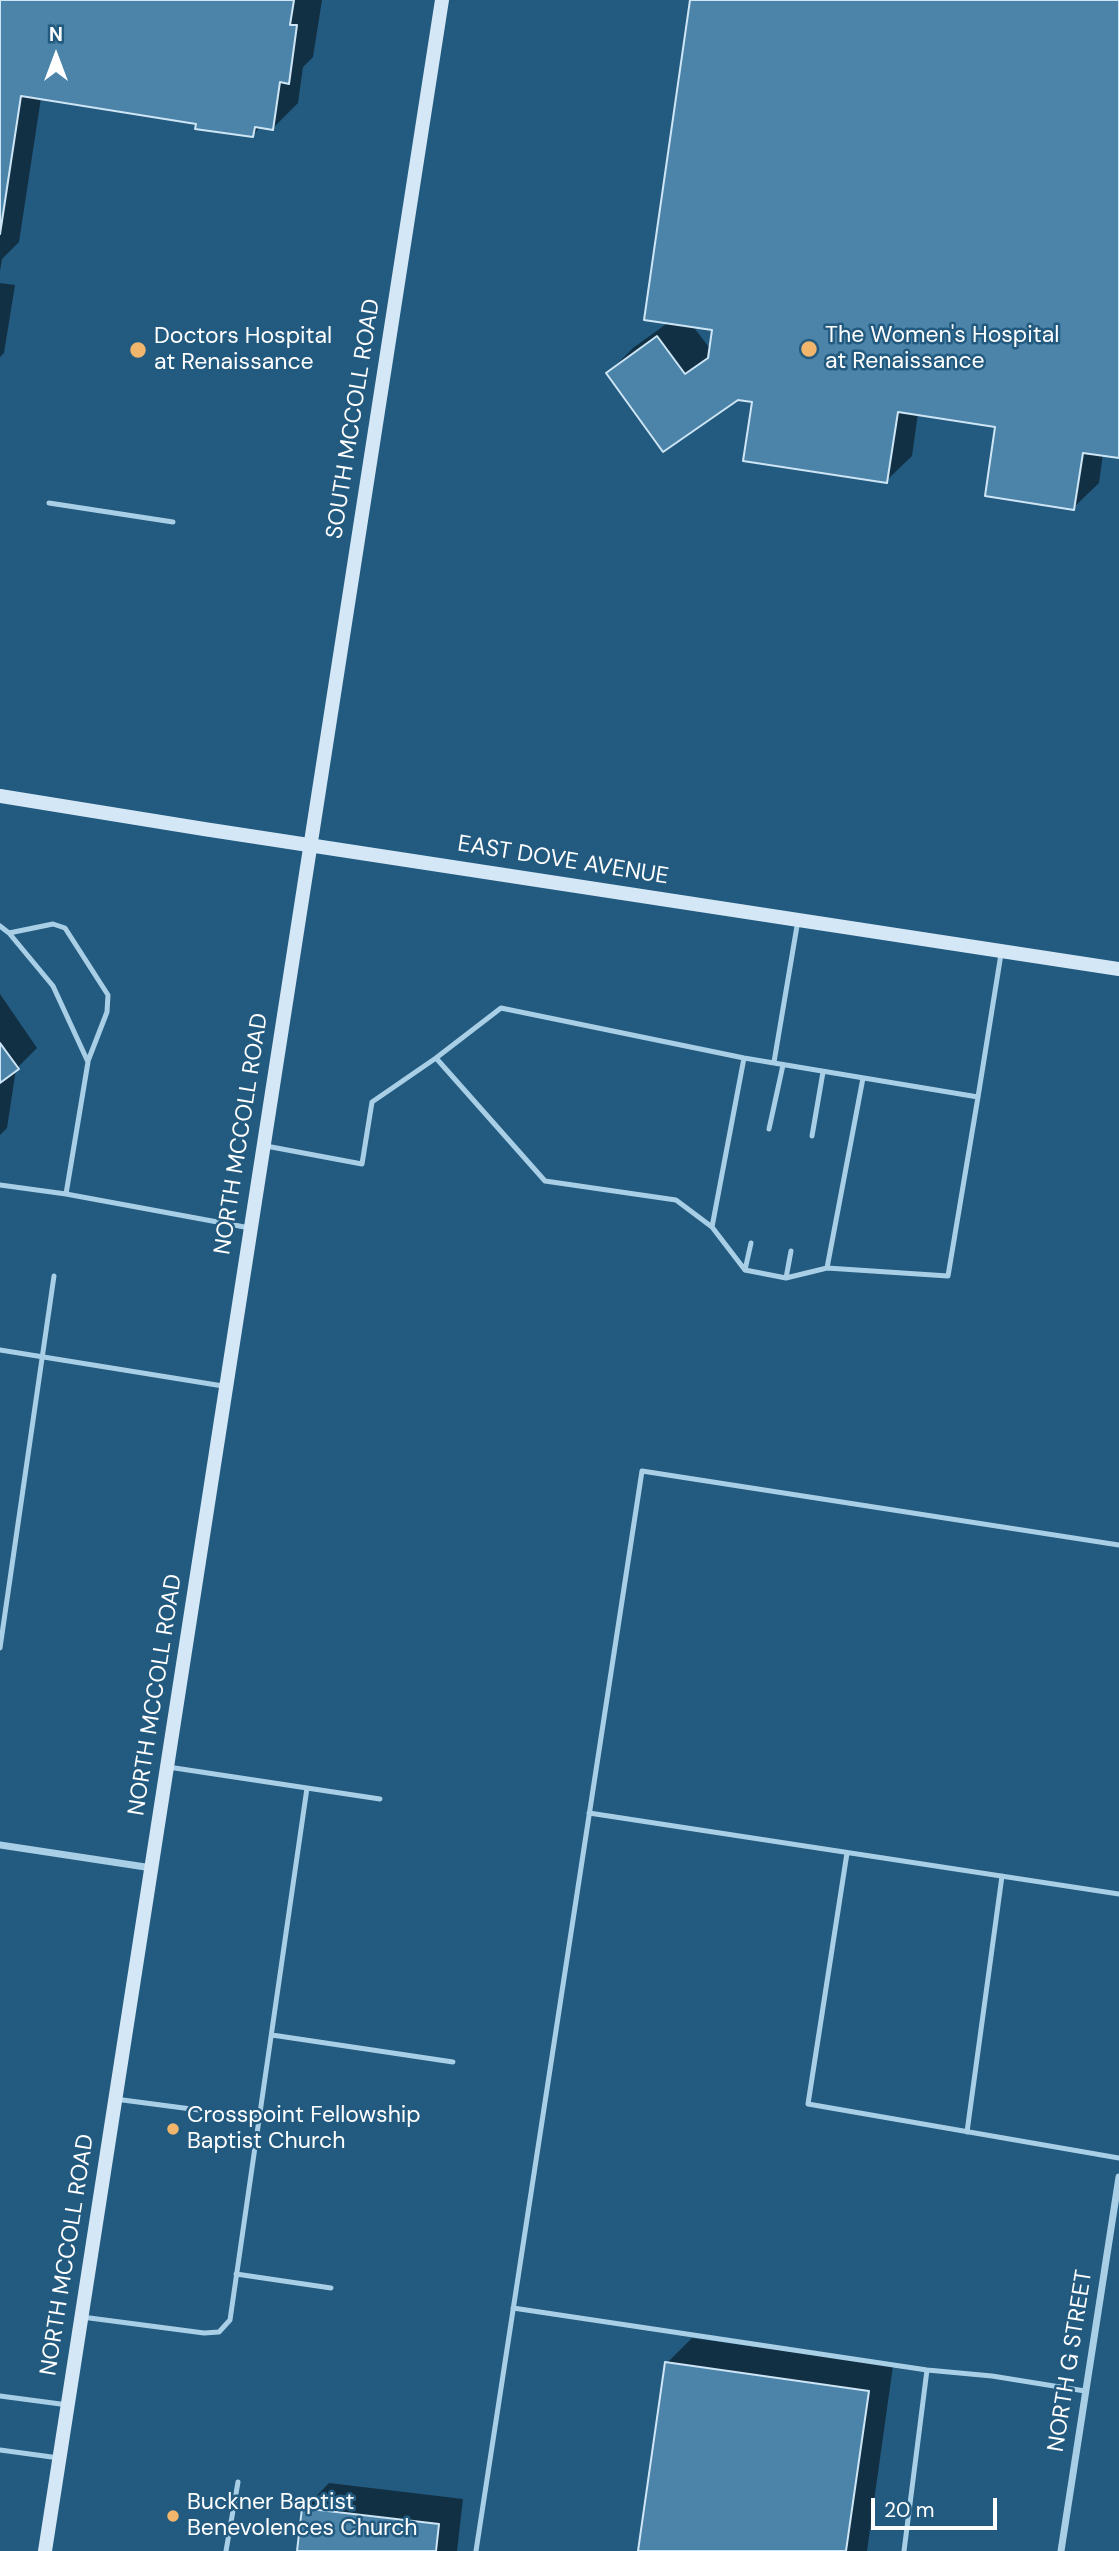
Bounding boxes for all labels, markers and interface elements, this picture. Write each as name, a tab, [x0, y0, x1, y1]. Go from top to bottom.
north arrow	[21, 21, 91, 91]
text: N	[49, 22, 63, 47]
street label: SOUTH MCCOLL ROAD	[321, 297, 387, 541]
place label: The Women's Hospital at Renaissance	[825, 322, 1059, 376]
place label: Doctors Hospital at Renaissance	[154, 323, 332, 377]
marker: The Women's Hospital at Renaissance	[799, 339, 819, 359]
marker: Doctors Hospital at Renaissance	[128, 340, 148, 360]
street label: EAST DOVE AVENUE	[456, 831, 670, 891]
street label: NORTH MCCOLL ROAD	[209, 1011, 275, 1257]
street label: NORTH MCCOLL ROAD	[123, 1572, 189, 1818]
place label: Crosspoint Fellowship Baptist Church	[187, 2102, 421, 2156]
marker: Crosspoint Fellowship Baptist Church	[165, 2121, 181, 2137]
street label: NORTH MCCOLL ROAD	[35, 2132, 101, 2378]
street label: NORTH G STREET	[1043, 2268, 1099, 2454]
scale bar	[874, 2484, 1000, 2528]
place label: Buckner Baptist Benevolences Church	[187, 2489, 418, 2543]
text: 20 m	[884, 2496, 935, 2524]
marker: Buckner Baptist Benevolences Church	[165, 2508, 181, 2524]

